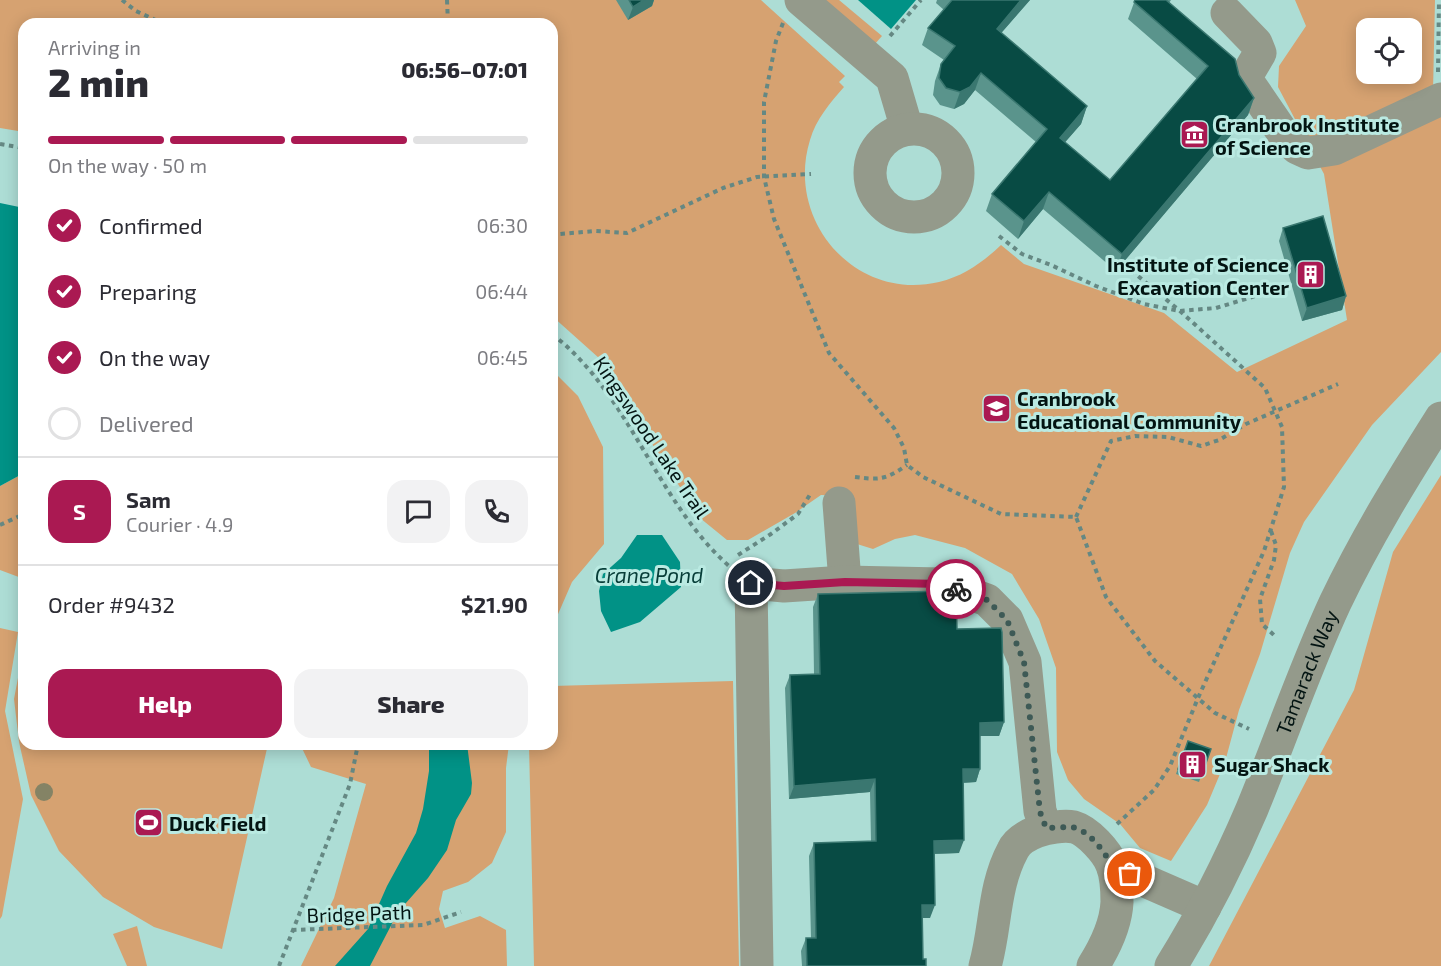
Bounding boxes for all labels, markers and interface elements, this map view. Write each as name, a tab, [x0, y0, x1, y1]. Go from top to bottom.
map controls	[1356, 18, 1422, 84]
button: locate	[1356, 18, 1422, 84]
text: Arriving in	[48, 35, 141, 59]
text: 06:56–07:01	[401, 56, 528, 82]
text: 2 min	[48, 58, 149, 105]
place label: Cranbrook Institute of Science	[1215, 112, 1400, 159]
museum icon: Cranbrook Institute of Science	[1178, 119, 1210, 151]
text: On the way · 50 m	[48, 153, 207, 177]
icon: check	[48, 209, 81, 242]
text: Confirmed	[99, 212, 203, 238]
text: 06:30	[477, 213, 528, 237]
place label: Institute of Science Excavation Center	[1107, 252, 1289, 299]
building icon: Institute of Science Excavation Center	[1294, 259, 1326, 291]
icon: check	[48, 275, 81, 308]
text: Preparing	[99, 278, 197, 304]
text: 06:44	[475, 279, 528, 303]
icon: check	[48, 341, 81, 374]
text: On the way	[99, 344, 210, 370]
text: 06:45	[477, 345, 528, 369]
street label: Kingswood Lake Trail	[589, 351, 715, 523]
place label: Cranbrook Educational Community	[1017, 386, 1242, 434]
school or university icon: Cranbrook Educational Community	[980, 393, 1012, 425]
text: Delivered	[99, 410, 194, 436]
button: chat	[387, 480, 450, 543]
button: phone	[465, 480, 528, 543]
text: Sam	[126, 486, 171, 512]
text: S	[73, 498, 86, 524]
text: Courier · 4.9	[126, 512, 233, 536]
pin	[725, 557, 776, 608]
courier	[926, 559, 986, 619]
water label: Crane Pond	[595, 562, 703, 587]
icon: home	[734, 566, 767, 599]
icon: bike	[940, 573, 973, 606]
text: Order #9432	[48, 591, 175, 617]
text: $21.90	[461, 591, 528, 617]
street label: Tamarack Way	[1270, 606, 1343, 738]
button: Help	[48, 669, 282, 738]
button: Share	[294, 669, 528, 738]
building icon: Sugar Shack	[1177, 748, 1209, 780]
place label: Sugar Shack	[1214, 752, 1330, 776]
sports icon: Duck Field	[132, 807, 164, 839]
place label: Duck Field	[169, 811, 267, 835]
pin	[1104, 848, 1155, 899]
icon: bag	[1113, 857, 1146, 890]
street label: Bridge Path	[306, 899, 412, 927]

